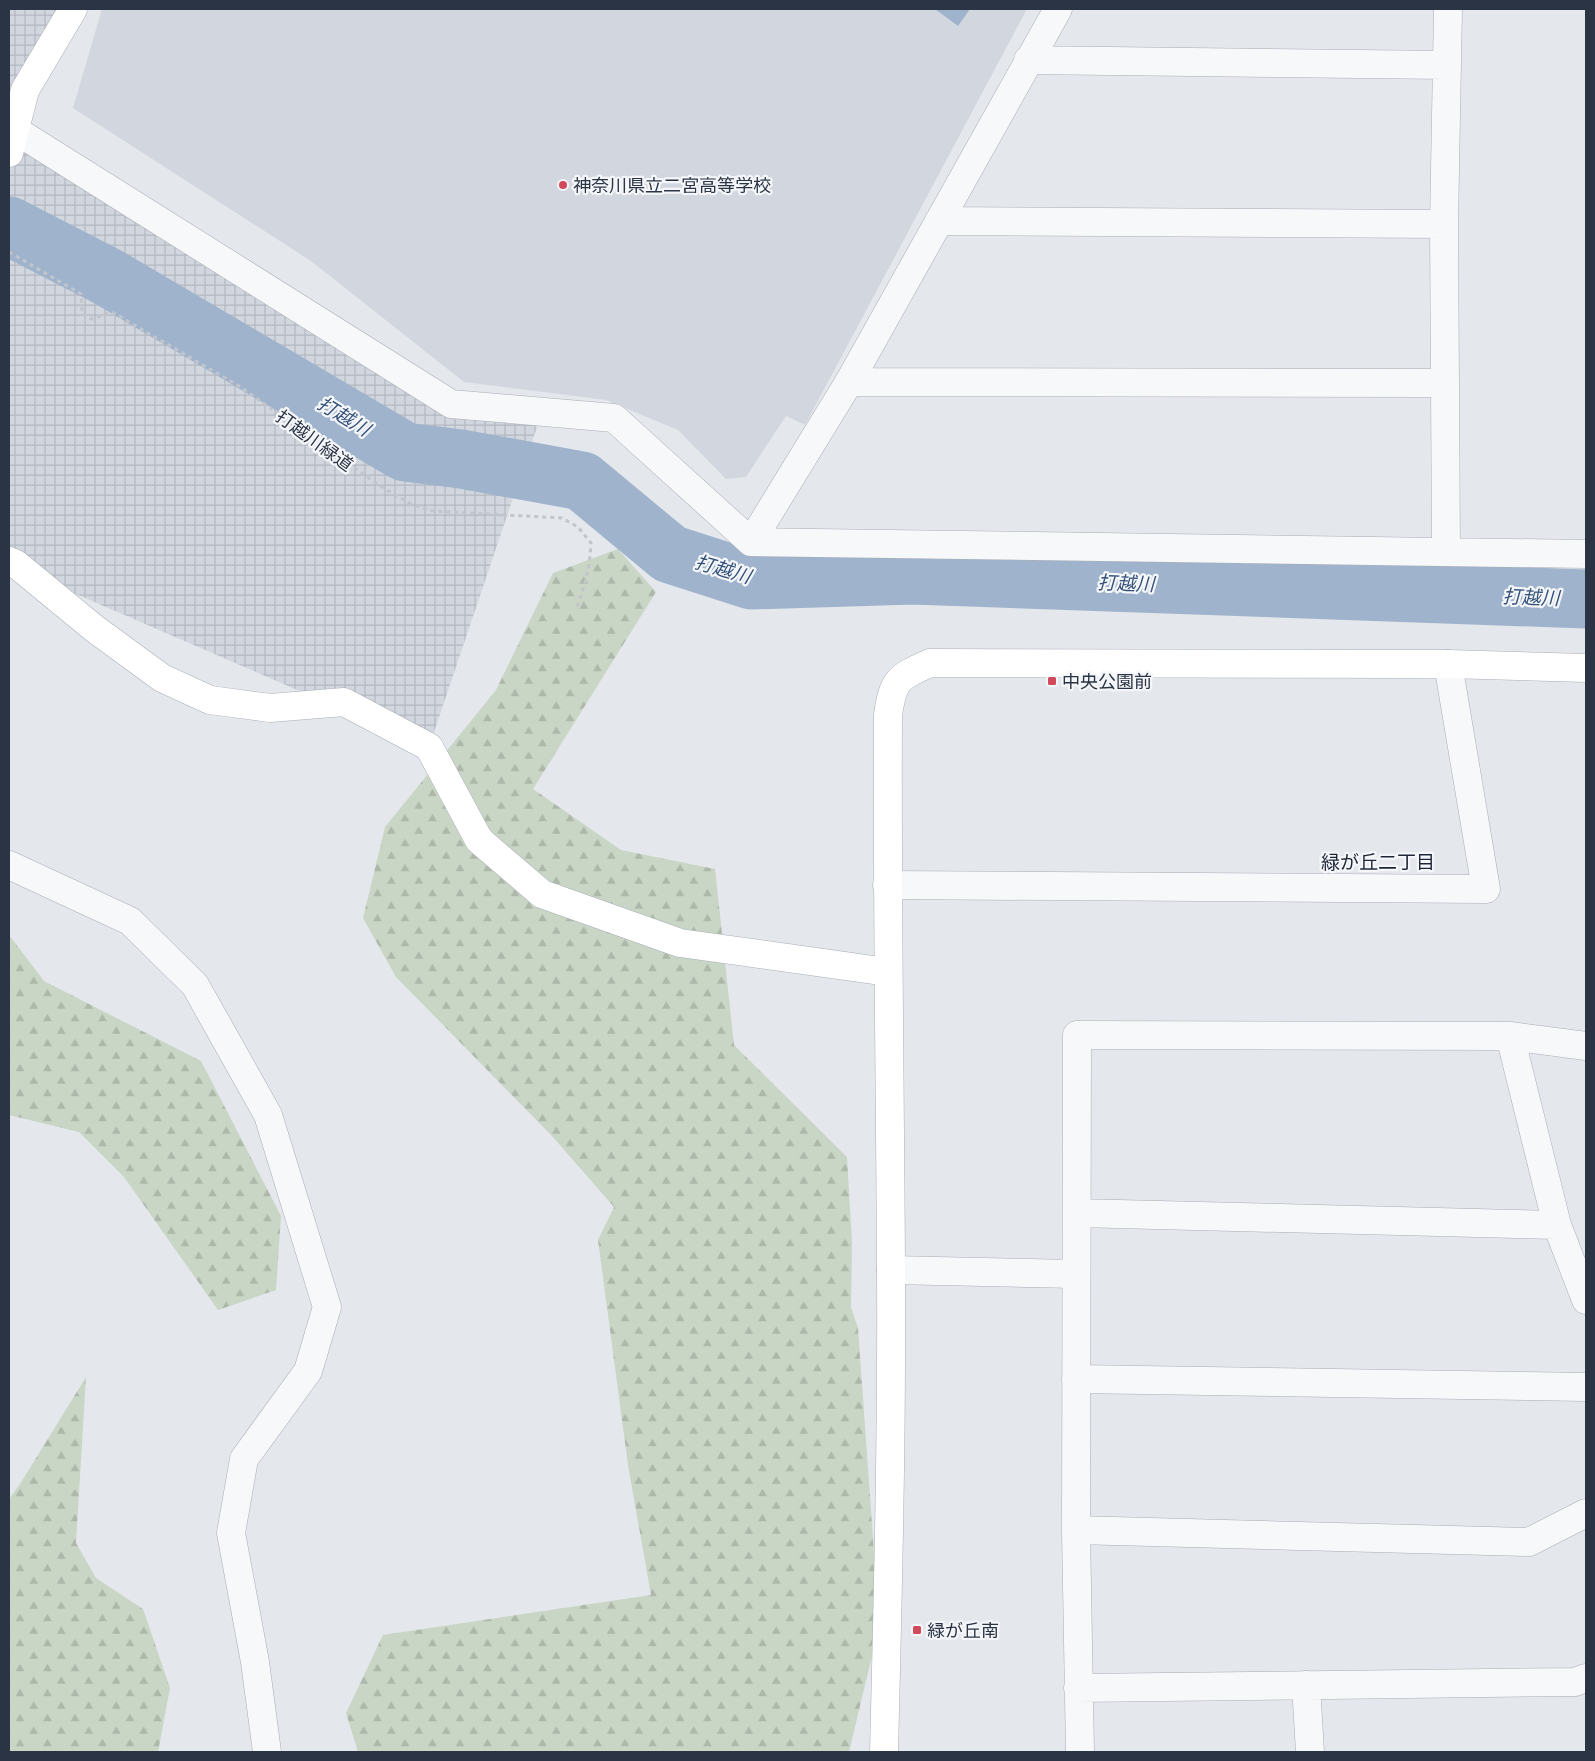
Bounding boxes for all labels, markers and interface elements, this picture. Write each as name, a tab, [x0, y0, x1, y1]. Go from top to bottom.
place label: 神奈川県立二宮高等学校	[573, 173, 771, 197]
marker: 神奈川県立二宮高等学校	[557, 179, 569, 191]
water label: 打越川	[313, 390, 377, 443]
street label: 打越川緑道	[272, 404, 358, 476]
water label: 打越川	[692, 549, 756, 590]
water label: 打越川	[1097, 569, 1157, 597]
water label: 打越川	[1502, 583, 1562, 611]
place label: 中央公園前	[1062, 669, 1152, 693]
marker: 中央公園前	[1046, 675, 1058, 687]
district label: 緑が丘二丁目	[1321, 849, 1435, 875]
place label: 緑が丘南	[927, 1618, 999, 1642]
marker: 緑が丘南	[911, 1624, 923, 1636]

